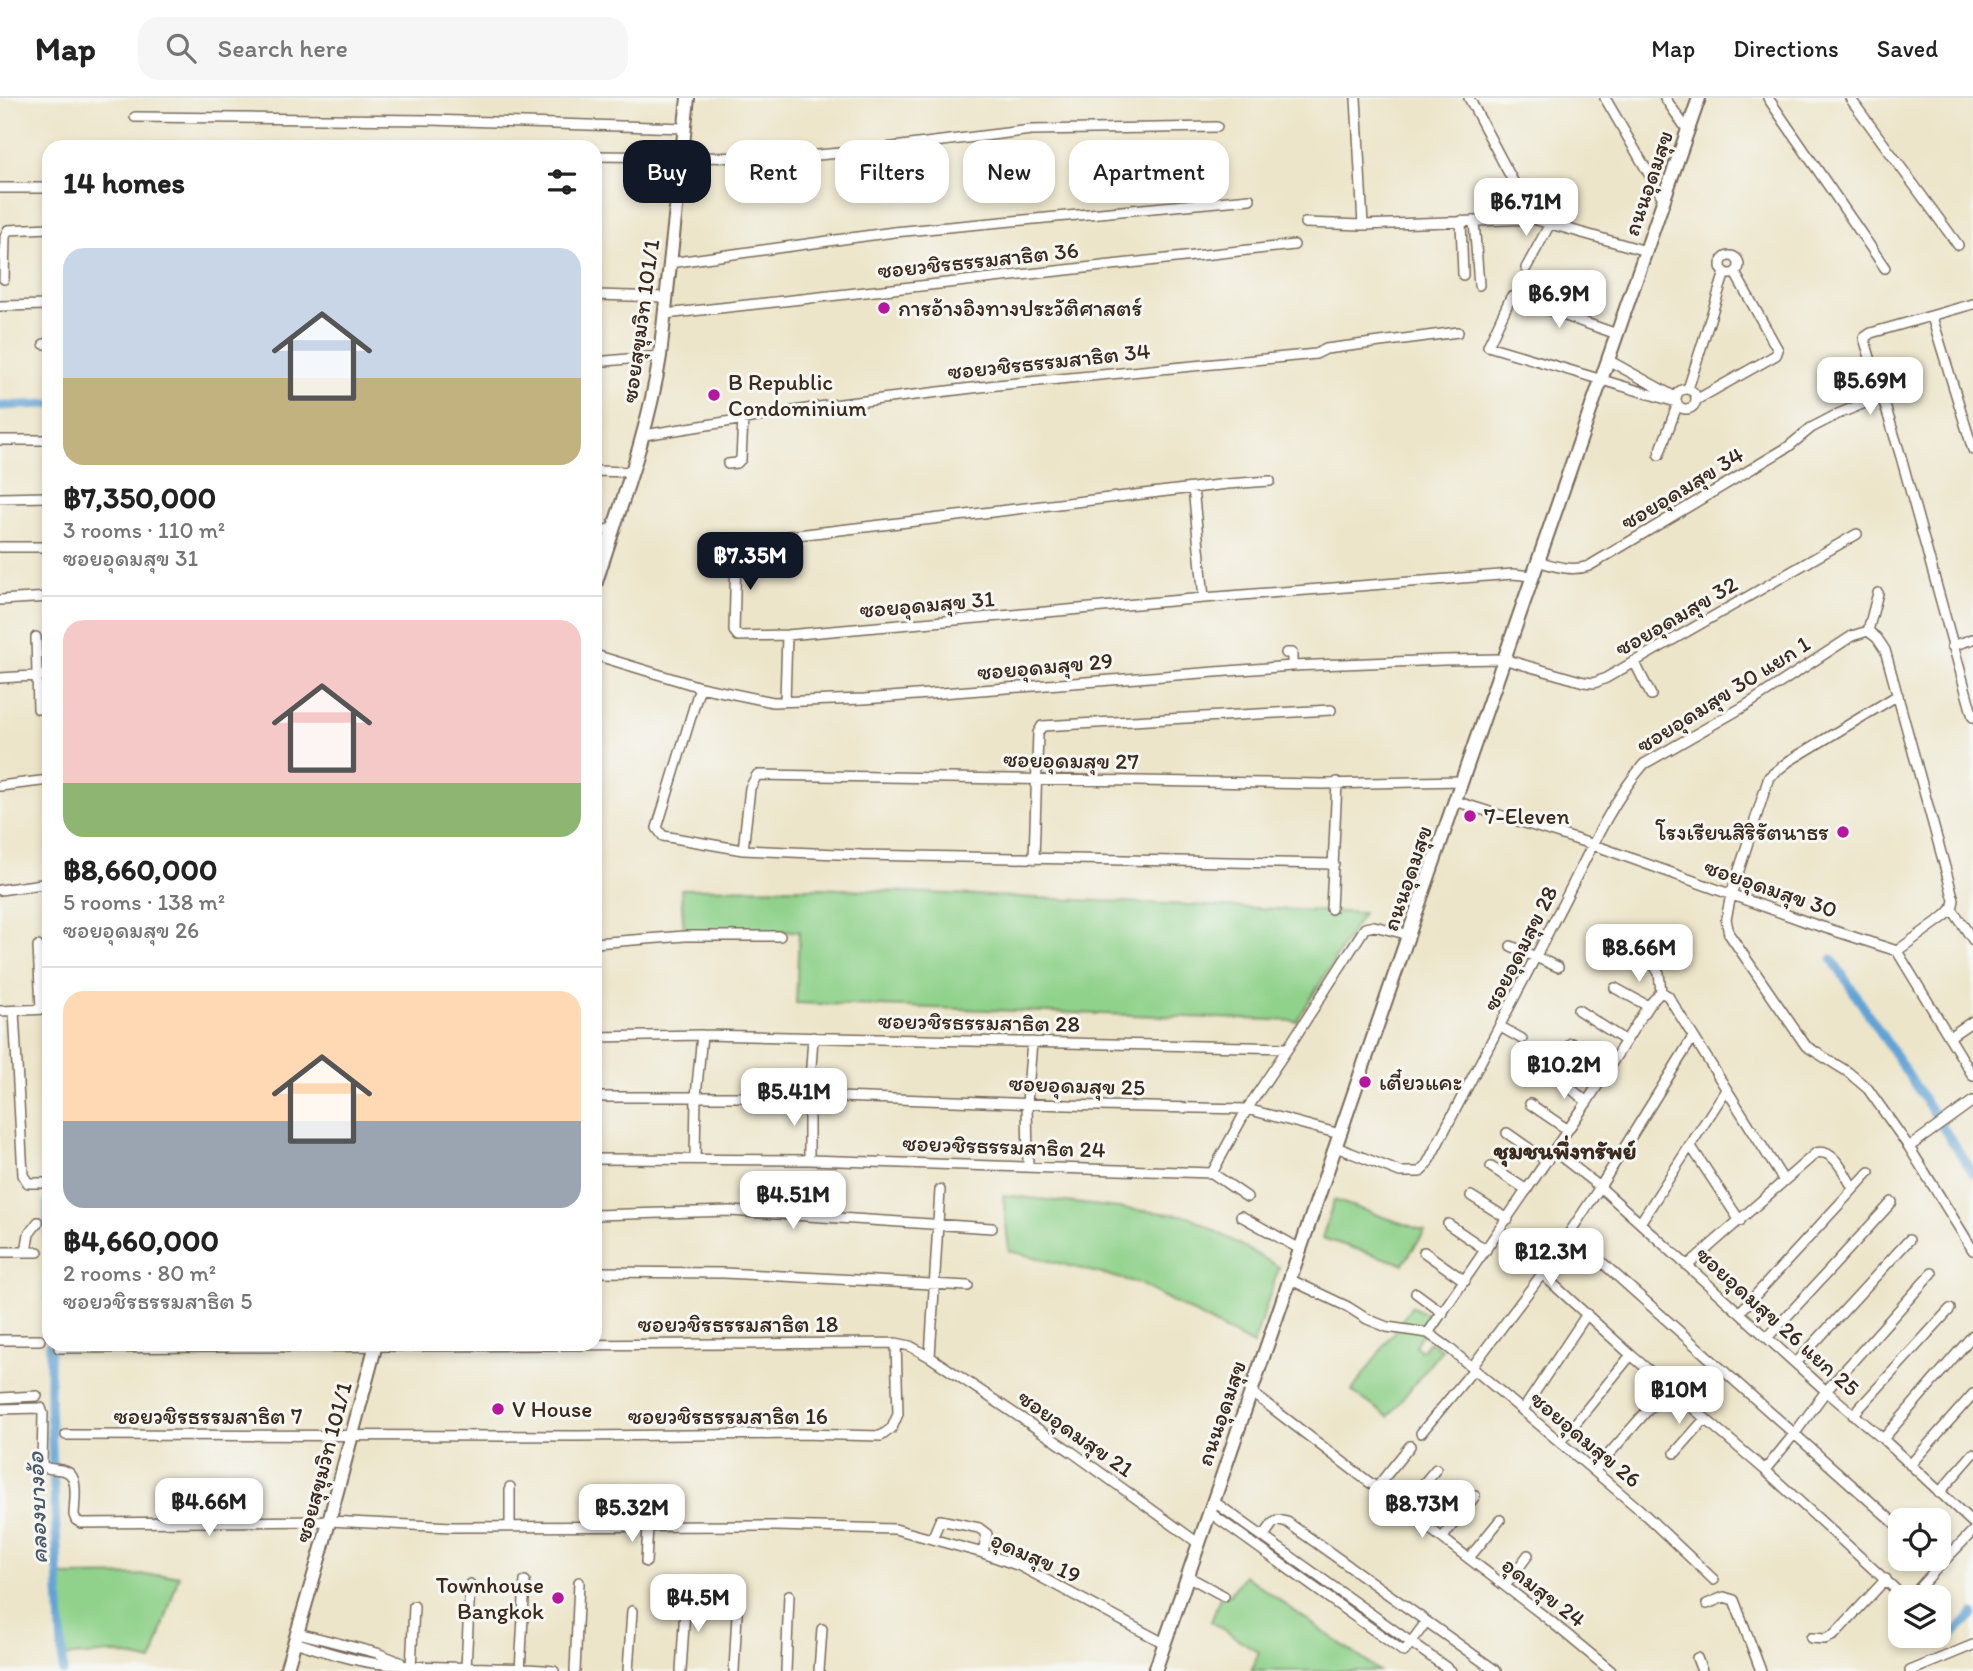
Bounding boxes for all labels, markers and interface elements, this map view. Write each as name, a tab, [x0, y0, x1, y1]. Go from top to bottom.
search box	[138, 17, 628, 80]
text: Map	[35, 29, 96, 68]
icon: search	[162, 29, 200, 67]
text: Search here	[218, 32, 348, 64]
text: Map	[1651, 34, 1695, 63]
text: Directions	[1733, 34, 1839, 63]
text: Saved	[1877, 34, 1938, 63]
street label: ถนนอุดมสุข	[1617, 127, 1681, 240]
chip: Buy	[623, 140, 711, 203]
chip: Rent	[725, 140, 821, 203]
chip: Filters	[835, 140, 949, 203]
chip: New	[963, 140, 1055, 203]
chip: Apartment	[1069, 140, 1229, 203]
icon: filters	[543, 163, 581, 201]
text: 14 homes	[63, 164, 185, 201]
pin: ฿6.71M	[1469, 178, 1583, 238]
text: ฿6.71M	[1490, 187, 1562, 215]
street label: ซอยวชิรธรรมสาธิต 36	[876, 236, 1080, 284]
street label: ซอยสุขุมวิท 101/1	[615, 237, 667, 405]
pin: ฿6.9M	[1510, 271, 1608, 330]
text: ฿6.9M	[1528, 279, 1590, 307]
icon: home	[259, 293, 385, 419]
place label: การอ้างอิงทางประวัติศาสตร์	[898, 294, 1142, 322]
marker: การอ้างอิงทางประวัติศาสตร์	[876, 300, 892, 316]
street label: ซอยวชิรธรรมสาธิต 34	[946, 336, 1152, 386]
pin: ฿5.69M	[1813, 358, 1927, 417]
text: ฿5.69M	[1833, 366, 1907, 394]
place label: B Republic Condominium	[728, 368, 867, 422]
marker: B Republic Condominium	[706, 387, 722, 403]
street label: ซอยอุดมสุข 34	[1616, 440, 1750, 537]
text: ฿7,350,000	[63, 479, 216, 516]
text: 3 rooms · 110 m²	[63, 516, 225, 544]
pin: ฿7.35M	[693, 532, 807, 592]
text: ฿7.35M	[713, 541, 787, 569]
text: ซอยอุดมสุข 31	[63, 544, 198, 572]
street label: ซอยอุดมสุข 32	[1610, 570, 1743, 664]
street label: ซอยอุดมสุข 31	[858, 584, 996, 626]
street label: ซอยอุดมสุข 30 แยก 1	[1631, 629, 1816, 760]
street label: ซอยอุดมสุข 29	[976, 646, 1114, 688]
icon: home	[259, 665, 385, 791]
street label: ซอยอุดมสุข 27	[1003, 745, 1139, 777]
place label: 7-Eleven	[1484, 802, 1569, 830]
marker: 7-Eleven	[1462, 808, 1478, 824]
place label: โรงเรียนสิริรัตนาธร	[1655, 818, 1829, 846]
street label: ถนนอุดมสุข	[1376, 822, 1440, 935]
marker: โรงเรียนสิริรัตนาธร	[1835, 824, 1851, 840]
text: ฿8,660,000	[63, 851, 217, 888]
street label: ซอยอุดมสุข 30	[1700, 852, 1841, 926]
street label: ซอยอุดมสุข 28	[1477, 881, 1565, 1016]
text: 5 rooms · 138 m²	[63, 888, 225, 916]
text: ซอยอุดมสุข 26	[63, 916, 199, 944]
pin: ฿8.66M	[1582, 924, 1696, 984]
text: ฿8.66M	[1602, 933, 1676, 961]
street label: ซอยวชิรธรรมสาธิต 28	[878, 1006, 1080, 1038]
icon: home	[259, 1036, 385, 1162]
pin: ฿10.2M	[1507, 1042, 1621, 1101]
text: ฿10.2M	[1527, 1050, 1601, 1078]
pin: ฿5.41M	[737, 1068, 851, 1128]
place label: เตี๋ยวแคะ	[1379, 1068, 1462, 1096]
street label: ซอยอุดมสุข 25	[1008, 1069, 1146, 1103]
marker: เตี๋ยวแคะ	[1357, 1074, 1373, 1090]
text: ฿5.41M	[757, 1077, 831, 1105]
street label: ซอยวชิรธรรมสาธิต 24	[902, 1128, 1106, 1164]
district label: ชุมชนพึ่งทรัพย์	[1493, 1135, 1636, 1168]
pin: ฿4.51M	[736, 1172, 850, 1231]
text: ฿4.51M	[756, 1180, 830, 1208]
text: ฿4,660,000	[63, 1222, 219, 1259]
pin: ฿12.3M	[1494, 1228, 1608, 1288]
text: ฿12.3M	[1515, 1237, 1587, 1265]
street label: ซอยอุดมสุข 26 แยก 25	[1689, 1240, 1866, 1403]
text: 2 rooms · 80 m²	[63, 1259, 216, 1287]
text: ซอยวชิรธรรมสาธิต 5	[63, 1287, 252, 1315]
street label: ซอยวชิรธรรมสาธิต 18	[638, 1310, 838, 1338]
street label: ถนนอุดมสุข	[1190, 1357, 1254, 1470]
pin: ฿10M	[1638, 1366, 1720, 1426]
text: ฿10M	[1651, 1375, 1707, 1403]
street label: ซอยสุขุมวิท 101/1	[288, 1378, 360, 1546]
street label: ซอยอุดมสุข 21	[1012, 1383, 1139, 1485]
street label: ซอยอุดมสุข 26	[1524, 1384, 1647, 1495]
place label: V House	[512, 1395, 592, 1423]
marker: V House	[490, 1401, 506, 1417]
street label: ซอยวชิรธรรมสาธิต 7	[114, 1402, 302, 1430]
street label: ซอยวชิรธรรมสาธิต 16	[628, 1402, 828, 1430]
water label: คลองบางอ้อ	[20, 1450, 53, 1565]
pin: ฿4.66M	[152, 1478, 266, 1538]
pin: ฿8.73M	[1365, 1480, 1479, 1540]
pin: ฿5.32M	[575, 1484, 689, 1544]
text: ฿4.66M	[171, 1487, 247, 1515]
text: ฿8.73M	[1385, 1489, 1459, 1517]
text: ฿5.32M	[595, 1493, 669, 1521]
map controls	[1888, 1508, 1951, 1648]
button: locate	[1888, 1508, 1951, 1571]
street label: อุดมสุข 19	[986, 1525, 1085, 1591]
street label: อุดมสุข 24	[1495, 1551, 1592, 1635]
place label: Townhouse Bangkok	[436, 1571, 544, 1625]
pin: ฿4.5M	[649, 1574, 747, 1634]
text: ฿4.5M	[666, 1583, 730, 1611]
button: layers	[1888, 1585, 1951, 1648]
marker: Townhouse Bangkok	[550, 1590, 566, 1606]

